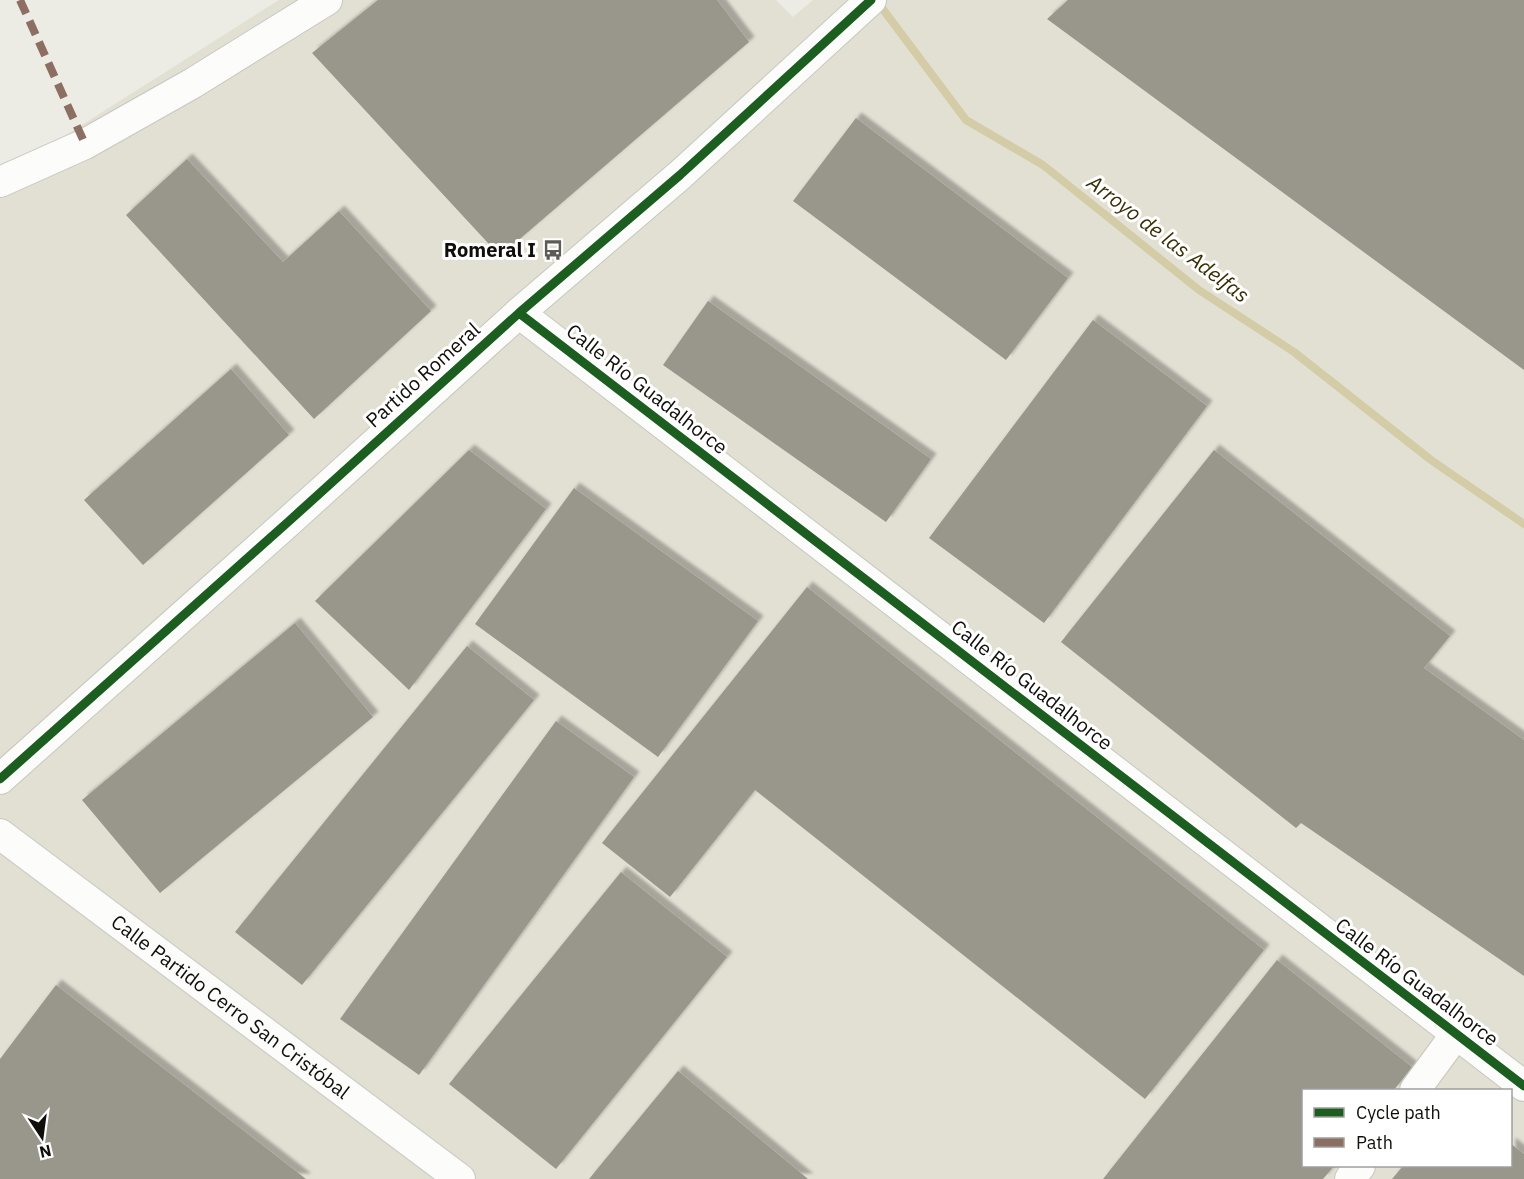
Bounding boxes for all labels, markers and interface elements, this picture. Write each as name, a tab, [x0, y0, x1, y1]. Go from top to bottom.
water label: Arroyo de las Adelfas	[1081, 167, 1255, 308]
place label: Romeral I	[444, 236, 536, 263]
bus stop icon: Romeral I	[541, 238, 565, 262]
street label: Partido Romeral	[360, 316, 486, 433]
street label: Calle Río Guadalhorce	[561, 317, 734, 460]
street label: Calle Río Guadalhorce	[946, 613, 1119, 756]
street label: Calle Partido Cerro San Cristóbal	[106, 908, 356, 1105]
street label: Calle Río Guadalhorce	[1330, 911, 1504, 1052]
legend	[1302, 1089, 1512, 1167]
text: Cycle path	[1356, 1101, 1441, 1124]
north arrow	[12, 1107, 72, 1167]
text: Path	[1356, 1131, 1393, 1154]
text: N	[37, 1141, 53, 1163]

